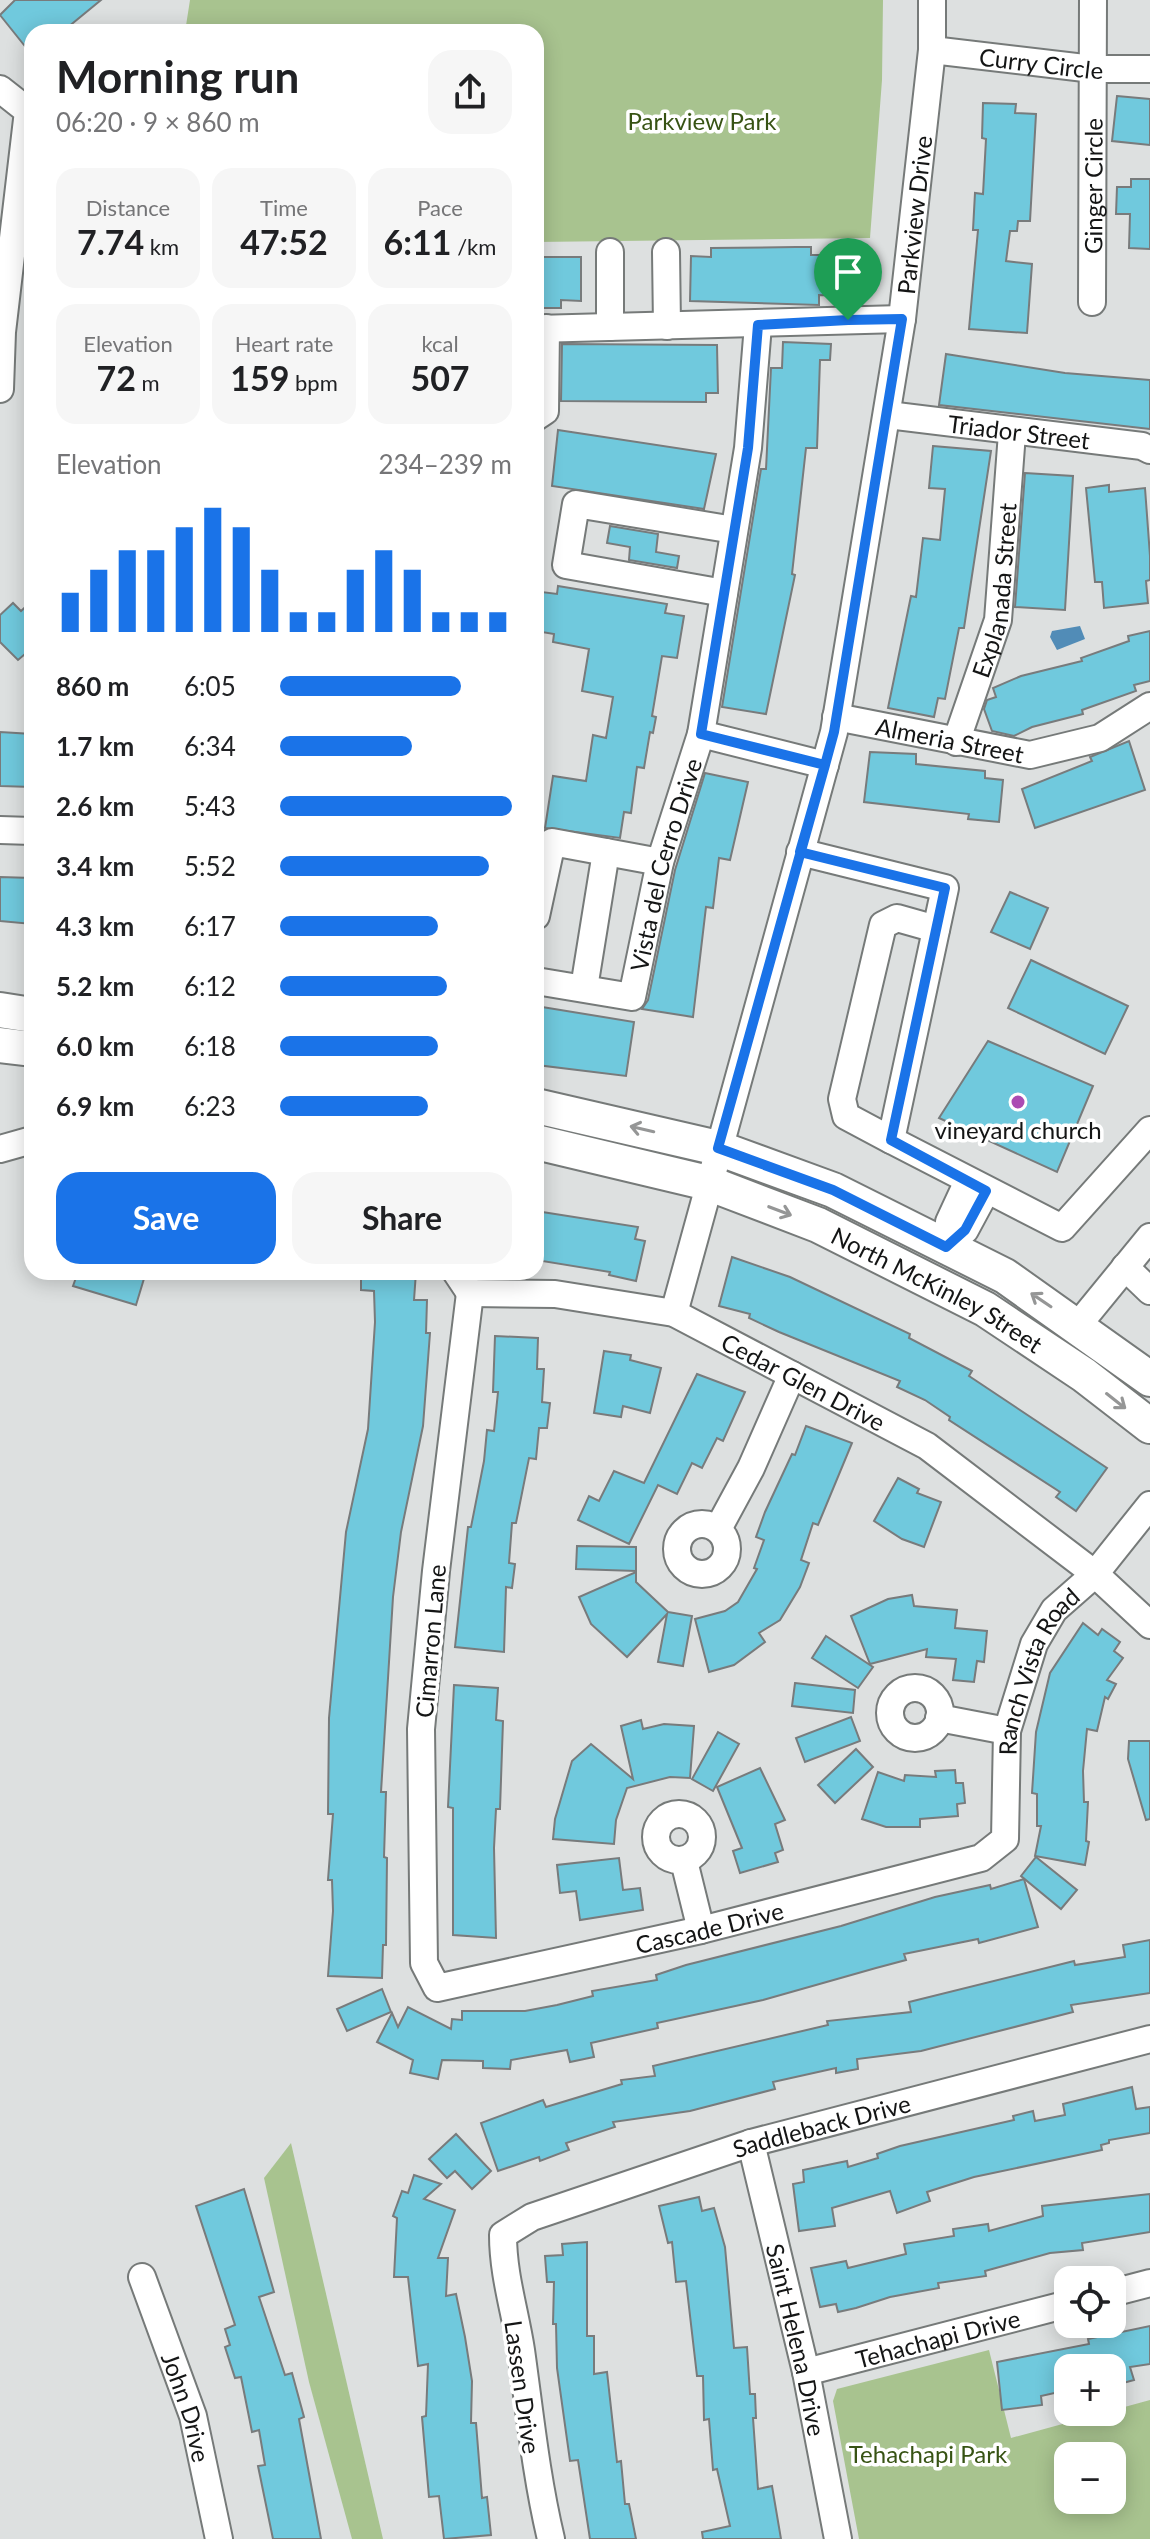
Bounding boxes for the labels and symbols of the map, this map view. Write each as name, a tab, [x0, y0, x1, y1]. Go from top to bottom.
street label: Curry Circle	[978, 41, 1103, 84]
park label: Parkview Park	[628, 106, 777, 135]
street label: Ginger Circle	[1078, 118, 1107, 254]
street label: Parkview Drive	[890, 134, 937, 296]
pin	[814, 238, 882, 320]
street label: Triador Street	[946, 408, 1092, 454]
street label: Explanada Street	[965, 501, 1021, 681]
street label: Almeria Street	[873, 711, 1027, 768]
street label: Vista del Cerro Drive	[623, 754, 707, 974]
marker: vineyard church	[1009, 1093, 1027, 1111]
place label: vineyard church	[934, 1115, 1102, 1144]
one-way arrow	[630, 1121, 655, 1136]
one-way arrow	[768, 1205, 792, 1219]
street label: North McKinley Street	[827, 1220, 1049, 1358]
one-way arrow	[1031, 1292, 1053, 1308]
street label: Cedar Glen Drive	[717, 1326, 890, 1436]
one-way arrow	[1105, 1392, 1126, 1409]
street label: Cimarron Lane	[409, 1563, 451, 1719]
street label: Ranch Vista Road	[992, 1581, 1084, 1756]
street label: Cascade Drive	[632, 1895, 786, 1959]
street label: Saddleback Drive	[729, 2088, 913, 2163]
street label: Saint Helena Drive	[761, 2241, 832, 2438]
street label: Tehachapi Drive	[852, 2303, 1023, 2373]
street label: Lassen Drive	[499, 2318, 547, 2456]
street label: John Drive	[156, 2348, 217, 2465]
park label: Tehachapi Park	[849, 2439, 1008, 2468]

